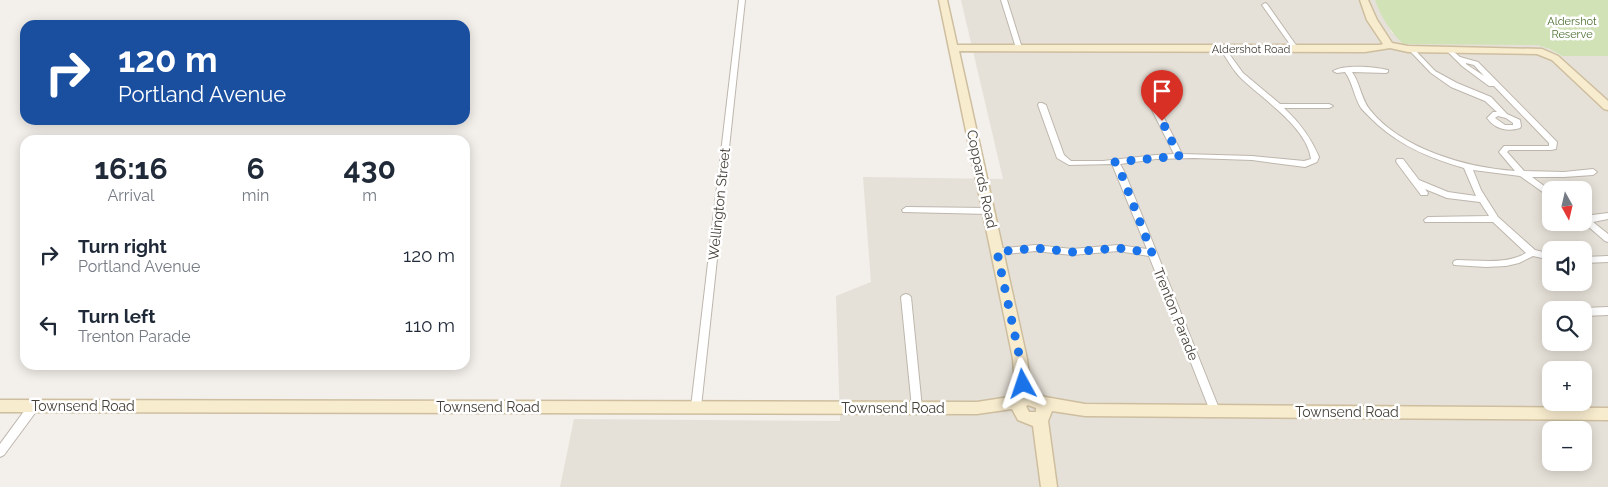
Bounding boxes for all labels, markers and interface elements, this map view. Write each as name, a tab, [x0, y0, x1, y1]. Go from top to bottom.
park label: Aldershot Reserve	[1547, 15, 1597, 41]
text: 120 m	[118, 39, 218, 80]
icon: right	[35, 40, 100, 105]
street label: Aldershot Road	[1212, 43, 1290, 56]
pin	[1141, 70, 1183, 121]
icon: arrive	[1148, 77, 1176, 105]
text: Portland Avenue	[118, 81, 286, 107]
street label: Coppards Road	[964, 128, 1000, 230]
street label: Wellington Street	[705, 147, 733, 261]
text: 16:16	[94, 151, 168, 186]
text: 6	[246, 151, 265, 186]
text: 430	[344, 151, 396, 186]
north arrow	[1542, 181, 1592, 231]
map controls	[1542, 181, 1592, 471]
text: Arrival	[107, 186, 154, 205]
text: min	[242, 186, 269, 205]
text: m	[362, 186, 377, 205]
text: Turn right	[78, 235, 167, 257]
icon: right	[35, 241, 63, 269]
button: sound	[1542, 241, 1592, 291]
text: 120 m	[403, 244, 455, 266]
text: Portland Avenue	[78, 257, 200, 276]
street label: Trenton Parade	[1150, 265, 1202, 363]
button: search	[1542, 301, 1592, 351]
text: Turn left	[78, 305, 155, 327]
icon: left	[35, 311, 63, 339]
text: 110 m	[405, 314, 455, 336]
text: Trenton Parade	[78, 327, 191, 346]
position arrow	[996, 357, 1048, 409]
button: +	[1542, 361, 1592, 411]
street label: Townsend Road	[31, 398, 135, 414]
street label: Townsend Road	[436, 399, 540, 415]
street label: Townsend Road	[841, 400, 945, 416]
street label: Townsend Road	[1295, 404, 1399, 420]
button: −	[1542, 421, 1592, 471]

